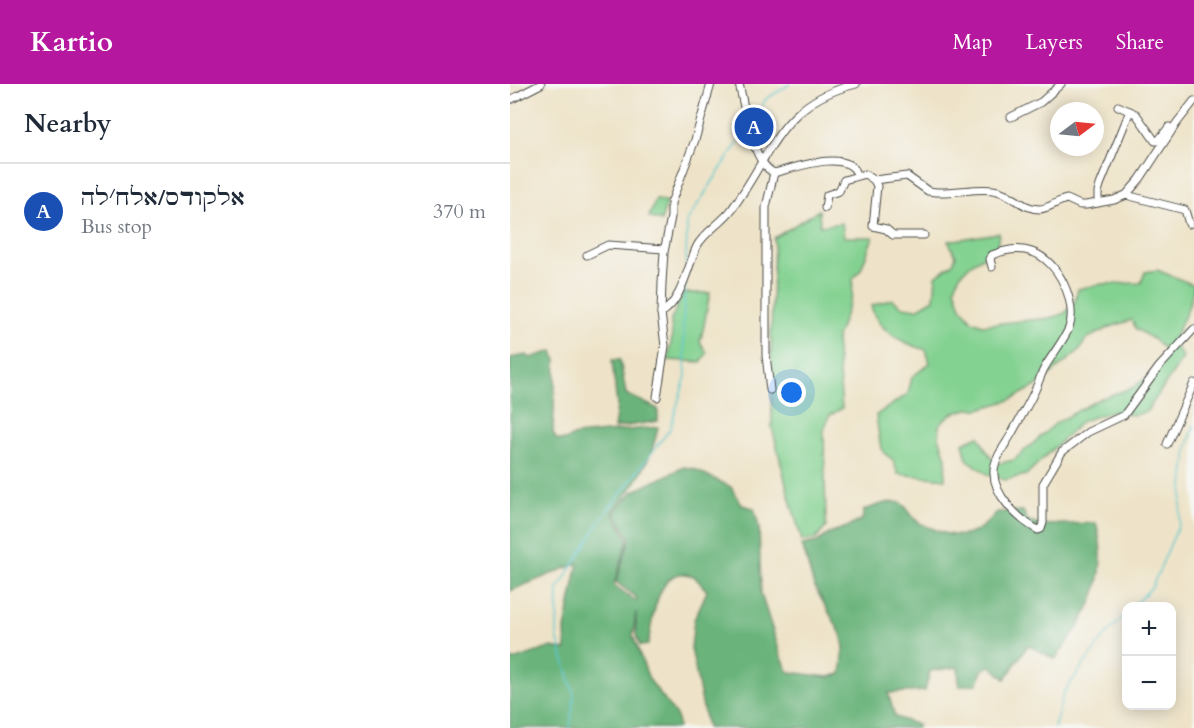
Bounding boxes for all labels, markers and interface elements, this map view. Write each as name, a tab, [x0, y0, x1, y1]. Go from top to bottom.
text: Kartio	[30, 23, 113, 61]
text: Map	[953, 28, 993, 57]
text: Layers	[1026, 28, 1083, 57]
text: Share	[1116, 28, 1164, 57]
north arrow	[1050, 102, 1104, 156]
pin: A	[734, 104, 774, 150]
text: Nearby	[24, 106, 112, 141]
text: אלקודס/אלח׳לה	[81, 183, 245, 213]
text: A	[36, 198, 51, 225]
text: 370 m	[433, 198, 486, 225]
text: Bus stop	[81, 213, 152, 240]
your location	[777, 378, 806, 407]
map controls	[1122, 602, 1176, 710]
button: +	[1122, 602, 1176, 656]
button: −	[1122, 656, 1176, 710]

